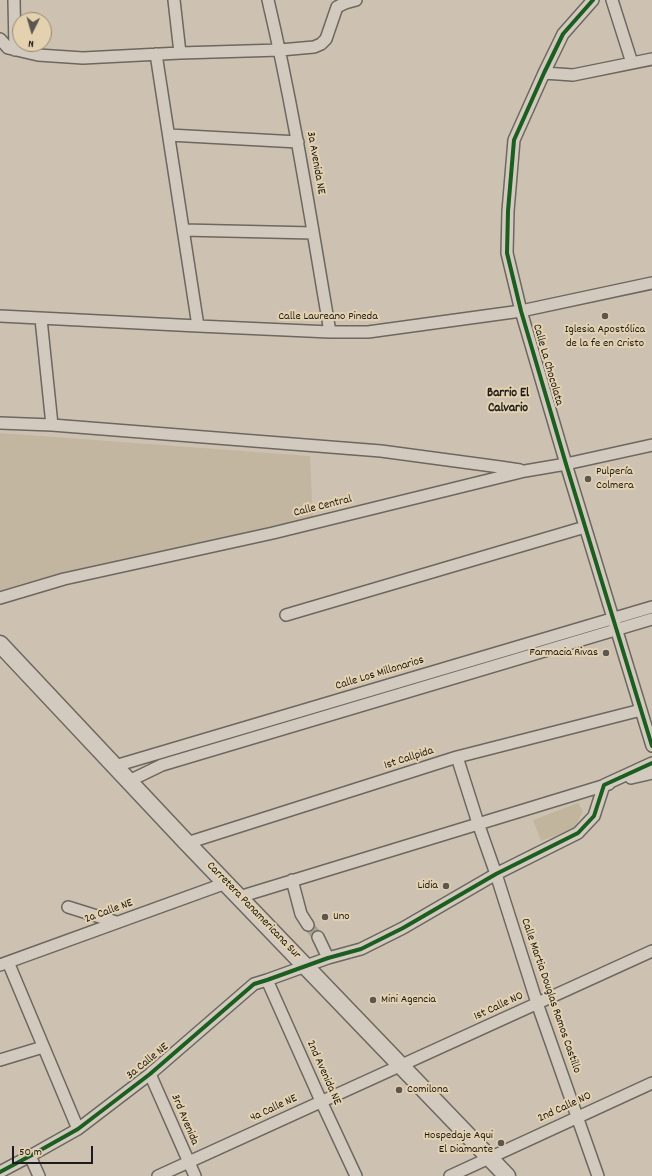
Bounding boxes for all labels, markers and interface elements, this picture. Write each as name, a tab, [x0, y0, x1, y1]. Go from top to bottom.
north arrow	[12, 12, 52, 52]
text: N	[28, 35, 34, 51]
street label: 3a Avenida NE	[302, 130, 328, 196]
street label: Calle Laureano Pineda	[278, 310, 378, 324]
marker: Iglesia Apostólica de la fe en Cristo	[600, 311, 610, 321]
street label: Calle La Chocolata	[528, 323, 566, 407]
place label: Iglesia Apostólica de la fe en Cristo	[565, 323, 645, 351]
district label: Barrio El Calvario	[487, 386, 529, 417]
place label: Pulpería Colmera	[596, 465, 634, 493]
marker: Pulpería Colmera	[583, 474, 593, 484]
street label: Calle Central	[292, 493, 354, 521]
place label: Farmacia Rivas	[530, 646, 598, 660]
marker: Farmacia Rivas	[601, 648, 611, 658]
street label: Calle Los Millonarios	[334, 654, 426, 694]
street label: 1st Callpida	[382, 744, 436, 774]
street label: Carretera Panamericana Sur	[203, 859, 303, 963]
place label: Lidia	[417, 879, 438, 893]
marker: Lidia	[441, 881, 451, 891]
street label: 2a Calle NE	[83, 897, 135, 927]
place label: Uno	[333, 910, 350, 924]
marker: Uno	[320, 912, 330, 922]
street label: Calle Martia Douglas Ramos Castillo	[517, 917, 583, 1075]
street label: 1st Calle NO	[472, 989, 526, 1025]
place label: Mini Agencia	[381, 993, 436, 1007]
marker: Mini Agencia	[368, 995, 378, 1005]
street label: 2nd Avenida NE	[302, 1038, 344, 1108]
street label: 3a Calle NE	[124, 1041, 172, 1083]
place label: Comilona	[407, 1083, 448, 1097]
marker: Comilona	[394, 1085, 404, 1095]
street label: 2nd Calle NO	[536, 1089, 594, 1127]
street label: 3rd Avenida	[167, 1092, 201, 1148]
street label: 4a Calle NE	[248, 1092, 300, 1126]
place label: Hospedaje Aqui El Diamante	[424, 1129, 493, 1157]
scale bar	[14, 1138, 95, 1164]
marker: Hospedaje Aqui El Diamante	[496, 1138, 506, 1148]
text: 50 m	[19, 1144, 42, 1161]

